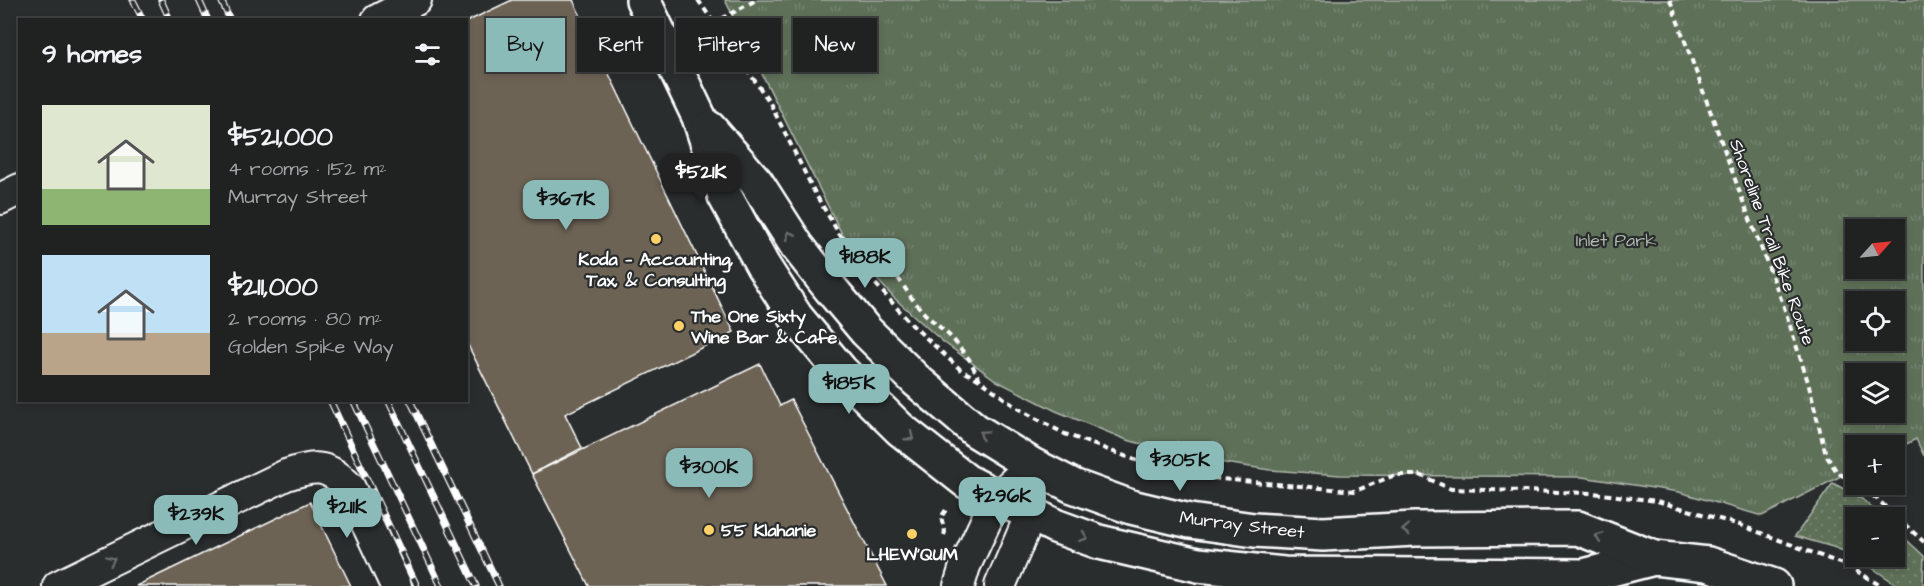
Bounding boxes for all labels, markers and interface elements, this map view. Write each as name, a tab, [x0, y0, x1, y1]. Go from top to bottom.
chip: Buy	[486, 18, 565, 72]
chip: Rent	[577, 18, 664, 72]
chip: Filters	[676, 18, 781, 72]
chip: New	[793, 18, 877, 72]
text: 9 homes	[42, 36, 142, 72]
icon: filters	[411, 38, 444, 71]
text: $521,000	[228, 119, 333, 155]
icon: home	[90, 129, 162, 201]
street label: Shoreline Trail Bike Route	[1723, 136, 1821, 349]
pin: $521K	[659, 153, 743, 204]
text: 4 rooms · 152 m²	[228, 155, 387, 183]
text: $521K	[675, 158, 727, 186]
pin: $367K	[524, 180, 608, 231]
text: Murray Street	[228, 183, 368, 211]
text: $367K	[537, 185, 595, 213]
north arrow	[1845, 219, 1905, 279]
map controls	[1845, 219, 1905, 567]
park label: Inlet Park	[1576, 228, 1656, 253]
one-way arrow	[785, 231, 797, 241]
marker: Koda — Accounting, Tax, & Consulting	[649, 232, 663, 246]
pin: $188K	[823, 238, 907, 289]
text: $188K	[839, 243, 891, 271]
place label: Koda — Accounting, Tax, & Consulting	[578, 247, 734, 294]
text: $211,000	[228, 269, 318, 305]
icon: home	[90, 279, 162, 351]
button: locate	[1845, 291, 1905, 351]
place label: The One Sixty Wine Bar & Cafe	[690, 304, 838, 350]
text: 2 rooms · 80 m²	[228, 305, 382, 333]
marker: The One Sixty Wine Bar & Cafe	[672, 319, 686, 333]
text: Golden Spike Way	[228, 333, 393, 361]
button: layers	[1845, 363, 1905, 423]
pin: $185K	[807, 364, 891, 415]
text: $185K	[823, 369, 875, 397]
one-way arrow	[903, 429, 914, 440]
one-way arrow	[978, 430, 989, 441]
button: +	[1845, 435, 1905, 495]
pin: $305K	[1138, 441, 1222, 492]
text: $305K	[1150, 446, 1210, 474]
pin: $300K	[667, 448, 751, 499]
text: $300K	[680, 453, 738, 481]
pin: $296K	[960, 477, 1044, 528]
text: $296K	[973, 482, 1031, 510]
pin: $211K	[305, 488, 389, 539]
text: $211K	[327, 493, 367, 521]
pin: $239K	[154, 495, 238, 546]
text: $239K	[168, 500, 224, 528]
street label: Murray Street	[1178, 505, 1307, 546]
button: −	[1845, 507, 1905, 567]
place label: 55 Klahanie	[721, 518, 816, 543]
marker: 55 Klahanie	[702, 523, 716, 537]
one-way arrow	[1402, 523, 1411, 536]
marker: LHEW'QUM	[905, 527, 919, 541]
one-way arrow	[1078, 529, 1089, 542]
one-way arrow	[1595, 532, 1606, 544]
place label: LHEW'QUM	[866, 542, 958, 567]
one-way arrow	[104, 556, 115, 568]

